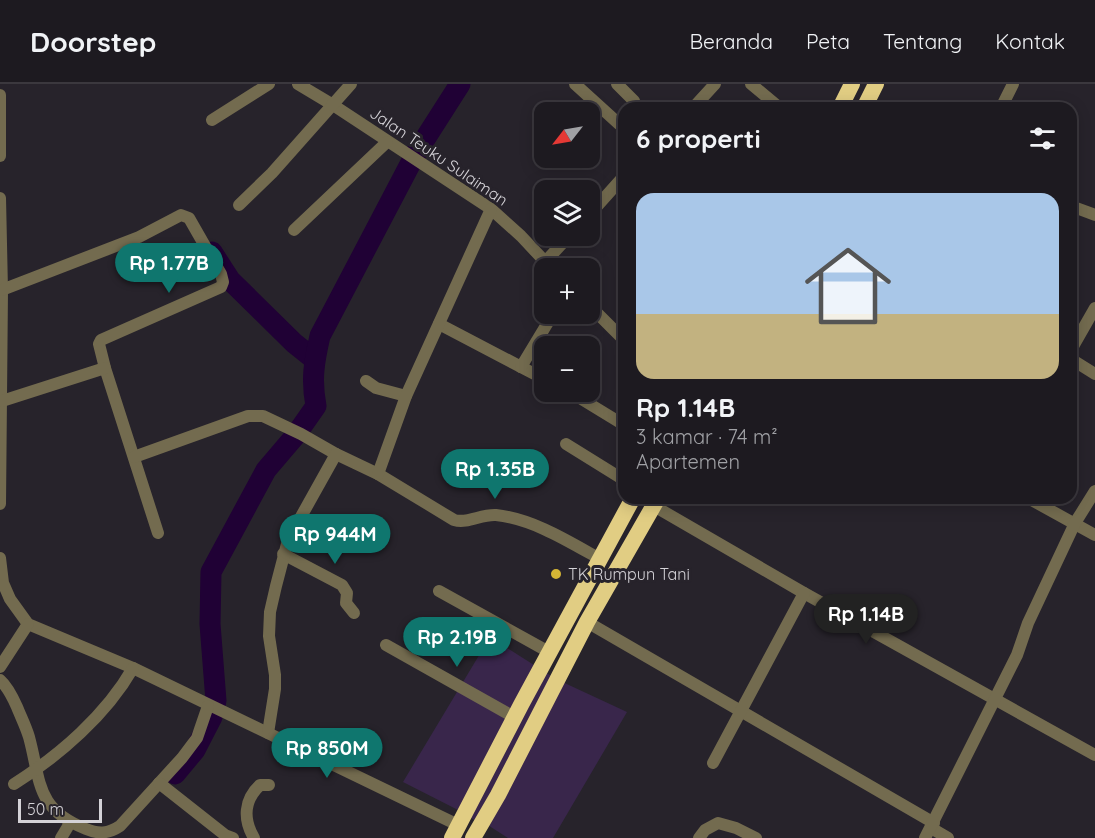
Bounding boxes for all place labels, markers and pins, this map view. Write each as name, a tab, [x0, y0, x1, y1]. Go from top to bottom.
pin: Rp 1.77B	[107, 243, 231, 294]
pin: Rp 1.35B	[433, 449, 557, 500]
pin: Rp 944M	[280, 514, 390, 565]
place label: TK Rumpun Tani	[568, 564, 690, 584]
marker: TK Rumpun Tani	[549, 567, 563, 581]
pin: Rp 1.14B	[804, 594, 928, 645]
pin: Rp 2.19B	[395, 617, 519, 668]
pin: Rp 850M	[272, 728, 382, 779]

